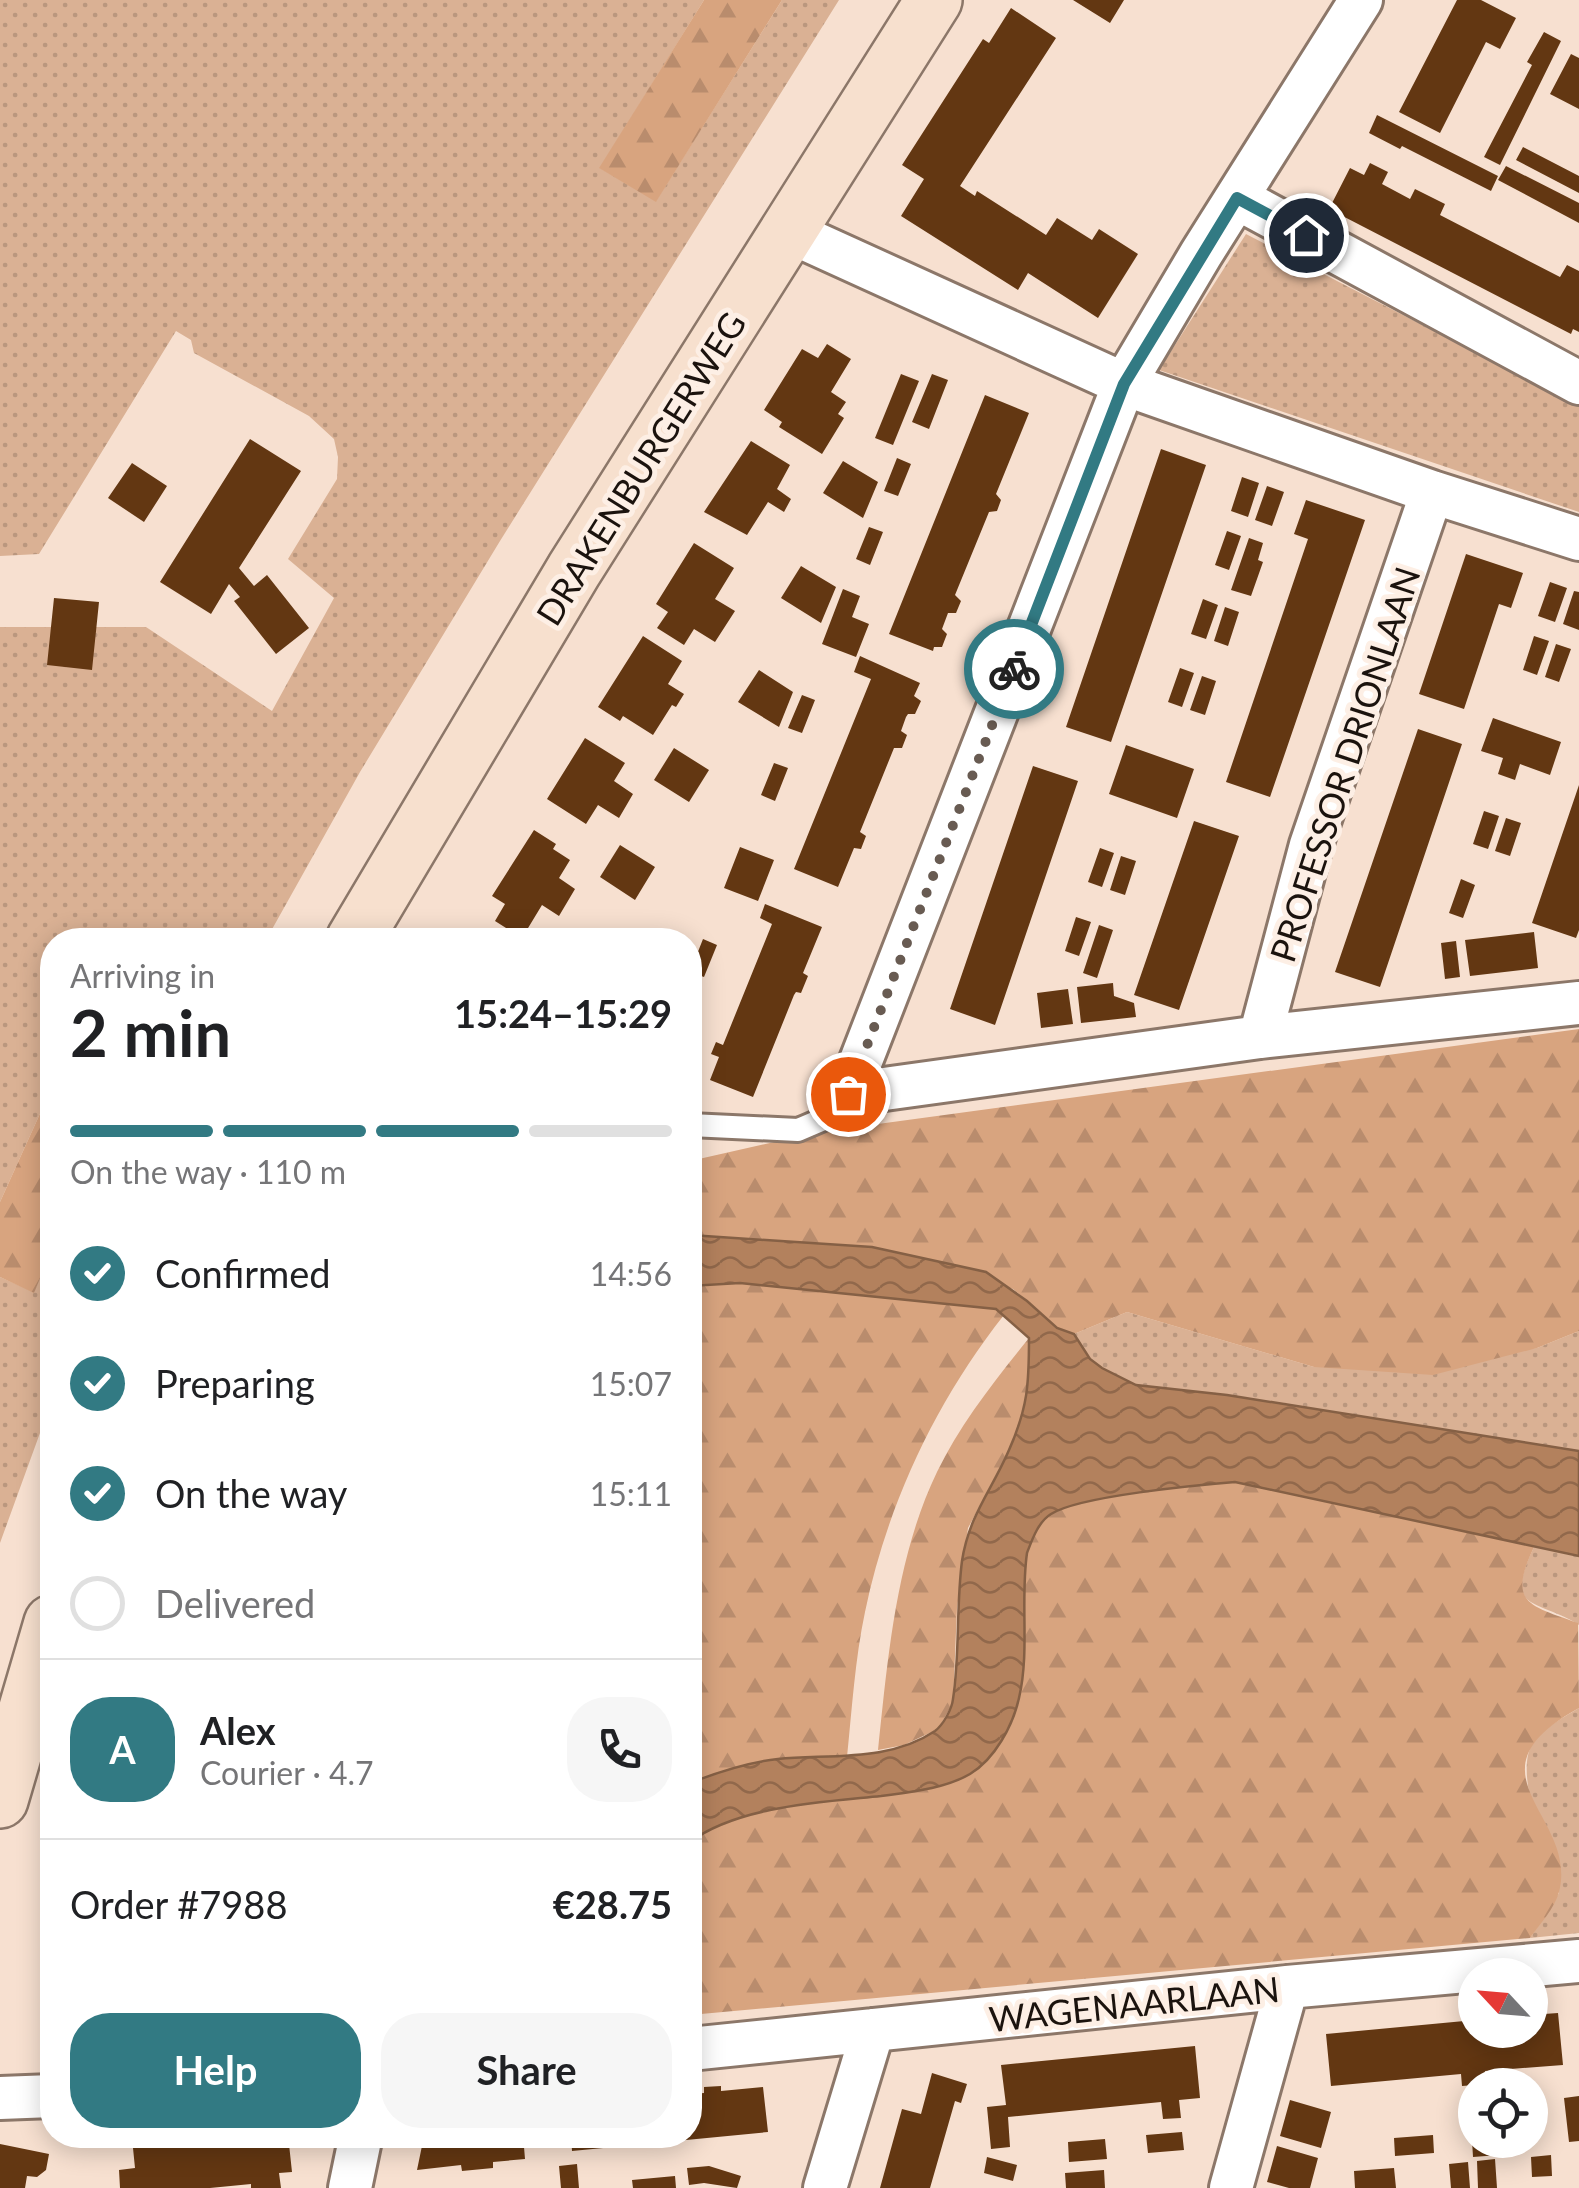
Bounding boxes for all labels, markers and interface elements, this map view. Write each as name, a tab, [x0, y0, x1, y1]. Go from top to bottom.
pin	[1264, 193, 1349, 278]
icon: home	[1279, 208, 1334, 263]
street label: DRAKENBURGERWEG	[526, 304, 754, 632]
street label: PROFESSOR DRIONLAAN	[1260, 561, 1428, 967]
courier	[964, 619, 1064, 719]
icon: bike	[987, 642, 1042, 697]
text: Arriving in	[70, 956, 215, 995]
text: 15:24–15:29	[454, 990, 672, 1036]
text: 2 min	[70, 993, 231, 1071]
pin	[806, 1052, 891, 1137]
icon: bag	[821, 1067, 876, 1122]
text: On the way · 110 m	[70, 1152, 346, 1191]
icon: check	[70, 1246, 125, 1301]
text: Confirmed	[155, 1250, 331, 1296]
text: 14:56	[590, 1254, 672, 1293]
icon: check	[70, 1356, 125, 1411]
text: Preparing	[155, 1360, 315, 1406]
text: 15:07	[590, 1364, 672, 1403]
icon: check	[70, 1466, 125, 1521]
text: On the way	[155, 1470, 347, 1516]
text: 15:11	[590, 1474, 672, 1513]
text: Delivered	[155, 1580, 315, 1626]
button: phone	[567, 1697, 672, 1802]
text: Alex	[200, 1707, 276, 1753]
text: A	[109, 1726, 136, 1772]
text: Courier · 4.7	[200, 1753, 374, 1792]
text: Order #7988	[70, 1881, 287, 1927]
text: €28.75	[553, 1881, 672, 1927]
north arrow	[1458, 1958, 1548, 2048]
map controls	[1458, 1958, 1548, 2158]
street label: WAGENAARLAAN	[987, 1967, 1281, 2039]
button: Help	[70, 2013, 361, 2128]
button: Share	[381, 2013, 672, 2128]
button: locate	[1458, 2068, 1548, 2158]

